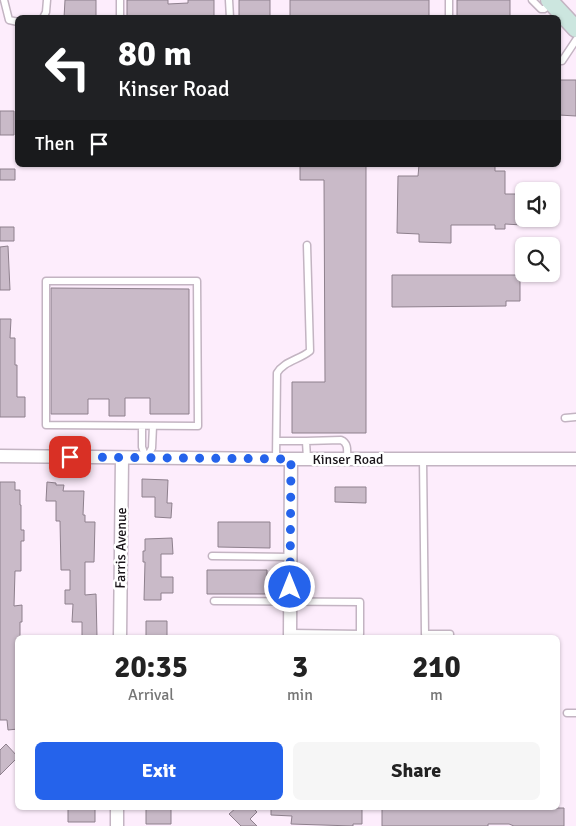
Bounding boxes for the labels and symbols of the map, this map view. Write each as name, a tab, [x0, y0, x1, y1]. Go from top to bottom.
pin	[49, 436, 91, 478]
street label: Kinser Road	[312, 451, 384, 468]
street label: Farris Avenue	[112, 507, 130, 589]
position arrow	[263, 560, 315, 612]

